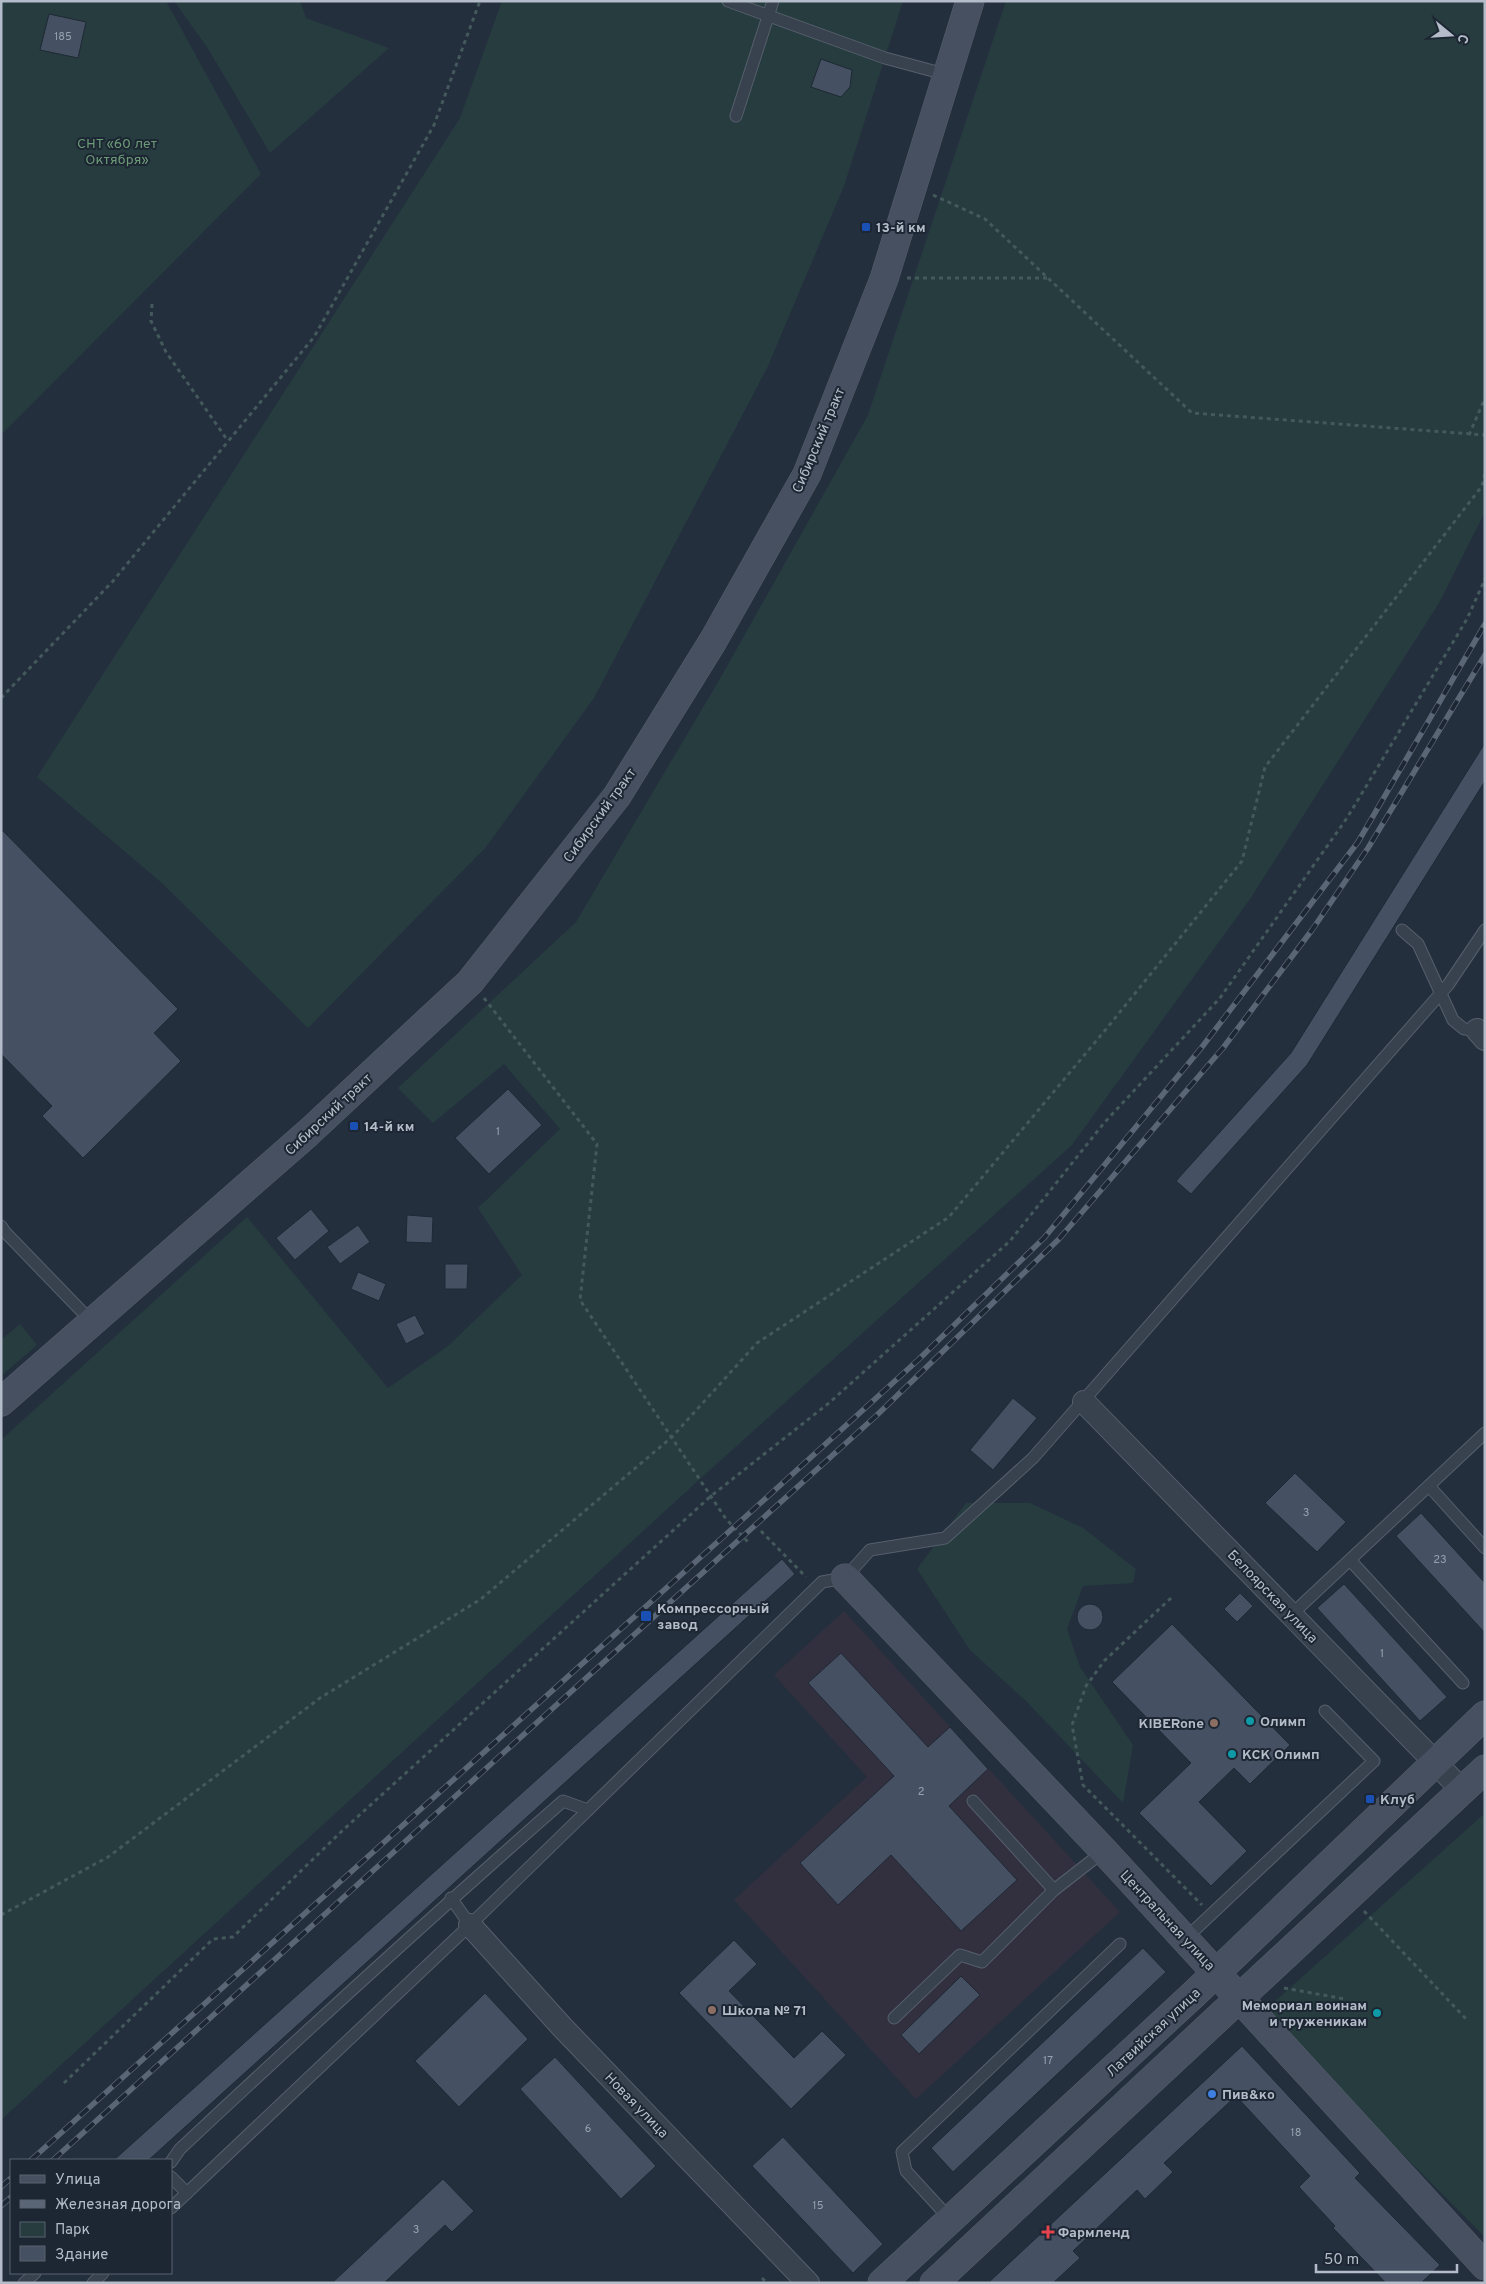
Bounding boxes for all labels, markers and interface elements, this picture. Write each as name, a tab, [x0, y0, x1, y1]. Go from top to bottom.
north arrow	[1426, 10, 1476, 60]
house number: 185	[54, 30, 72, 44]
text: С	[1452, 32, 1471, 45]
park label: СНТ «60 лет Октября»	[77, 136, 157, 169]
place label: 13-й км	[876, 220, 926, 237]
marker: 13-й км	[860, 221, 872, 233]
street label: Сибирский тракт	[790, 385, 849, 496]
street label: Сибирский тракт	[560, 765, 640, 866]
street label: Сибирский тракт	[282, 1070, 376, 1160]
place label: 14-й км	[364, 1119, 415, 1136]
marker: 14-й км	[348, 1120, 360, 1132]
house number: 1	[496, 1125, 500, 1139]
house number: 3	[1303, 1506, 1309, 1520]
street label: Белоярская улица	[1223, 1547, 1321, 1647]
house number: 23	[1433, 1553, 1447, 1567]
place label: Компрессорный завод	[657, 1601, 769, 1634]
marker: Компрессорный завод	[639, 1609, 653, 1623]
house number: 1	[1380, 1647, 1384, 1661]
place label: Олимп	[1260, 1714, 1306, 1731]
marker: Олимп	[1244, 1715, 1256, 1727]
place label: KIBERone	[1139, 1716, 1204, 1733]
marker: KIBERone	[1208, 1717, 1220, 1729]
place label: КСК Олимп	[1242, 1747, 1320, 1764]
marker: КСК Олимп	[1226, 1748, 1238, 1760]
house number: 2	[918, 1785, 924, 1799]
place label: Клуб	[1380, 1792, 1415, 1809]
marker: Клуб	[1364, 1793, 1376, 1805]
street label: Центральная улица	[1116, 1867, 1218, 1975]
street label: Латвийская улица	[1103, 1985, 1205, 2081]
place label: Мемориал воинам и труженикам	[1242, 1998, 1367, 2031]
place label: Школа № 71	[722, 2003, 807, 2020]
marker: Школа № 71	[706, 2004, 718, 2016]
marker: Мемориал воинам и труженикам	[1371, 2007, 1383, 2019]
house number: 17	[1043, 2054, 1053, 2068]
street label: Новая улица	[600, 2070, 671, 2142]
place label: Пив&ко	[1222, 2087, 1275, 2104]
marker: Пив&ко	[1206, 2088, 1218, 2100]
house number: 6	[585, 2122, 591, 2136]
house number: 18	[1291, 2126, 1301, 2140]
legend	[10, 2159, 172, 2274]
text: Улица	[55, 2171, 100, 2190]
text: Железная дорога	[55, 2196, 181, 2215]
house number: 15	[813, 2199, 824, 2213]
text: Парк	[55, 2221, 90, 2240]
house number: 3	[413, 2223, 419, 2237]
place label: Фармленд	[1058, 2225, 1130, 2242]
marker: Фармленд	[1042, 2226, 1054, 2238]
scale bar	[1316, 2242, 1457, 2274]
text: Здание	[55, 2246, 108, 2265]
text: 50 m	[1324, 2251, 1359, 2270]

